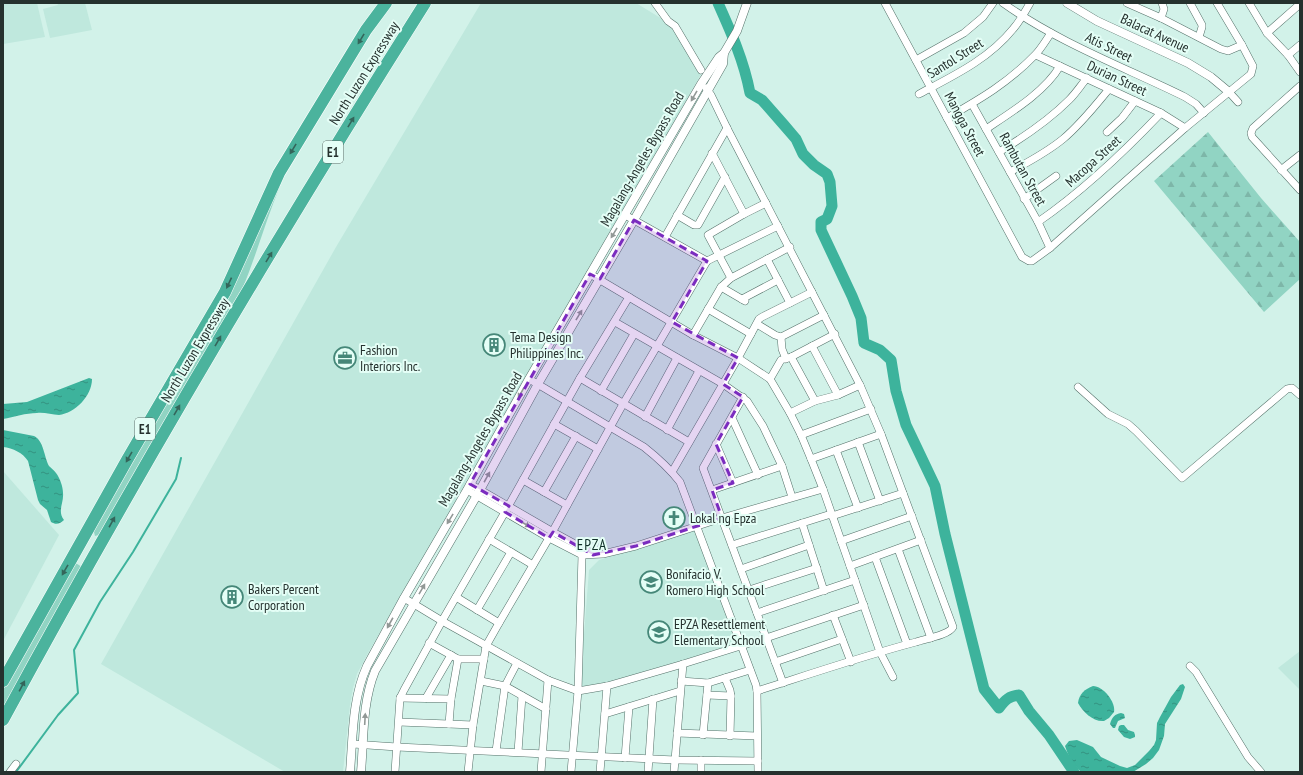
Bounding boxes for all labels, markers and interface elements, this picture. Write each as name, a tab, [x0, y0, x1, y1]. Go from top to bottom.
street label: Balacat Avenue	[1118, 9, 1192, 57]
street label: North Luzon Expressway	[325, 17, 403, 128]
street label: Atis Street	[1083, 28, 1136, 66]
one-way arrow	[357, 33, 364, 45]
street label: Santol Street	[924, 34, 986, 82]
street label: Durian Street	[1084, 56, 1150, 100]
street label: Magalang-Angeles Bypass Road	[596, 88, 688, 230]
street label: Mangga Street	[941, 89, 990, 159]
one-way arrow	[690, 90, 697, 102]
one-way arrow	[347, 117, 355, 127]
street label: Rambutan Street	[995, 129, 1051, 209]
street label: Macopa Street	[1061, 131, 1125, 191]
road number: E1	[323, 141, 343, 163]
one-way arrow	[289, 144, 297, 155]
one-way arrow	[611, 227, 618, 239]
one-way arrow	[265, 251, 272, 263]
one-way arrow	[226, 278, 232, 289]
street label: North Luzon Expressway	[157, 294, 234, 405]
one-way arrow	[575, 310, 583, 320]
place label: Tema Design Philippines Inc.	[510, 328, 584, 362]
building icon: Tema Design Philippines Inc.	[481, 332, 507, 358]
one-way arrow	[215, 335, 222, 347]
place label: Fashion Interiors Inc.	[360, 341, 420, 375]
office icon: Fashion Interiors Inc.	[332, 345, 358, 371]
street label: Magalang-Angeles Bypass Road	[434, 368, 526, 510]
one-way arrow	[517, 387, 524, 399]
one-way arrow	[174, 404, 181, 415]
road number: E1	[135, 418, 155, 440]
one-way arrow	[126, 451, 133, 463]
one-way arrow	[484, 471, 491, 483]
church icon: Lokal ng Epza	[661, 505, 687, 531]
place label: Lokal ng Epza	[690, 509, 756, 527]
one-way arrow	[446, 513, 453, 525]
one-way arrow	[109, 516, 116, 528]
one-way arrow	[519, 520, 531, 527]
district label: EPZA	[577, 535, 607, 554]
one-way arrow	[62, 564, 69, 576]
place label: Bonifacio V. Romero High School	[666, 565, 765, 599]
school or university icon: Bonifacio V. Romero High School	[638, 569, 664, 595]
place label: Bakers Percent Corporation	[248, 580, 319, 614]
one-way arrow	[419, 583, 426, 595]
building icon: Bakers Percent Corporation	[219, 584, 245, 610]
place label: EPZA Resettlement Elementary School	[674, 615, 765, 649]
one-way arrow	[387, 617, 394, 628]
school or university icon: EPZA Resettlement Elementary School	[646, 619, 672, 645]
one-way arrow	[18, 680, 25, 692]
one-way arrow	[361, 713, 368, 725]

